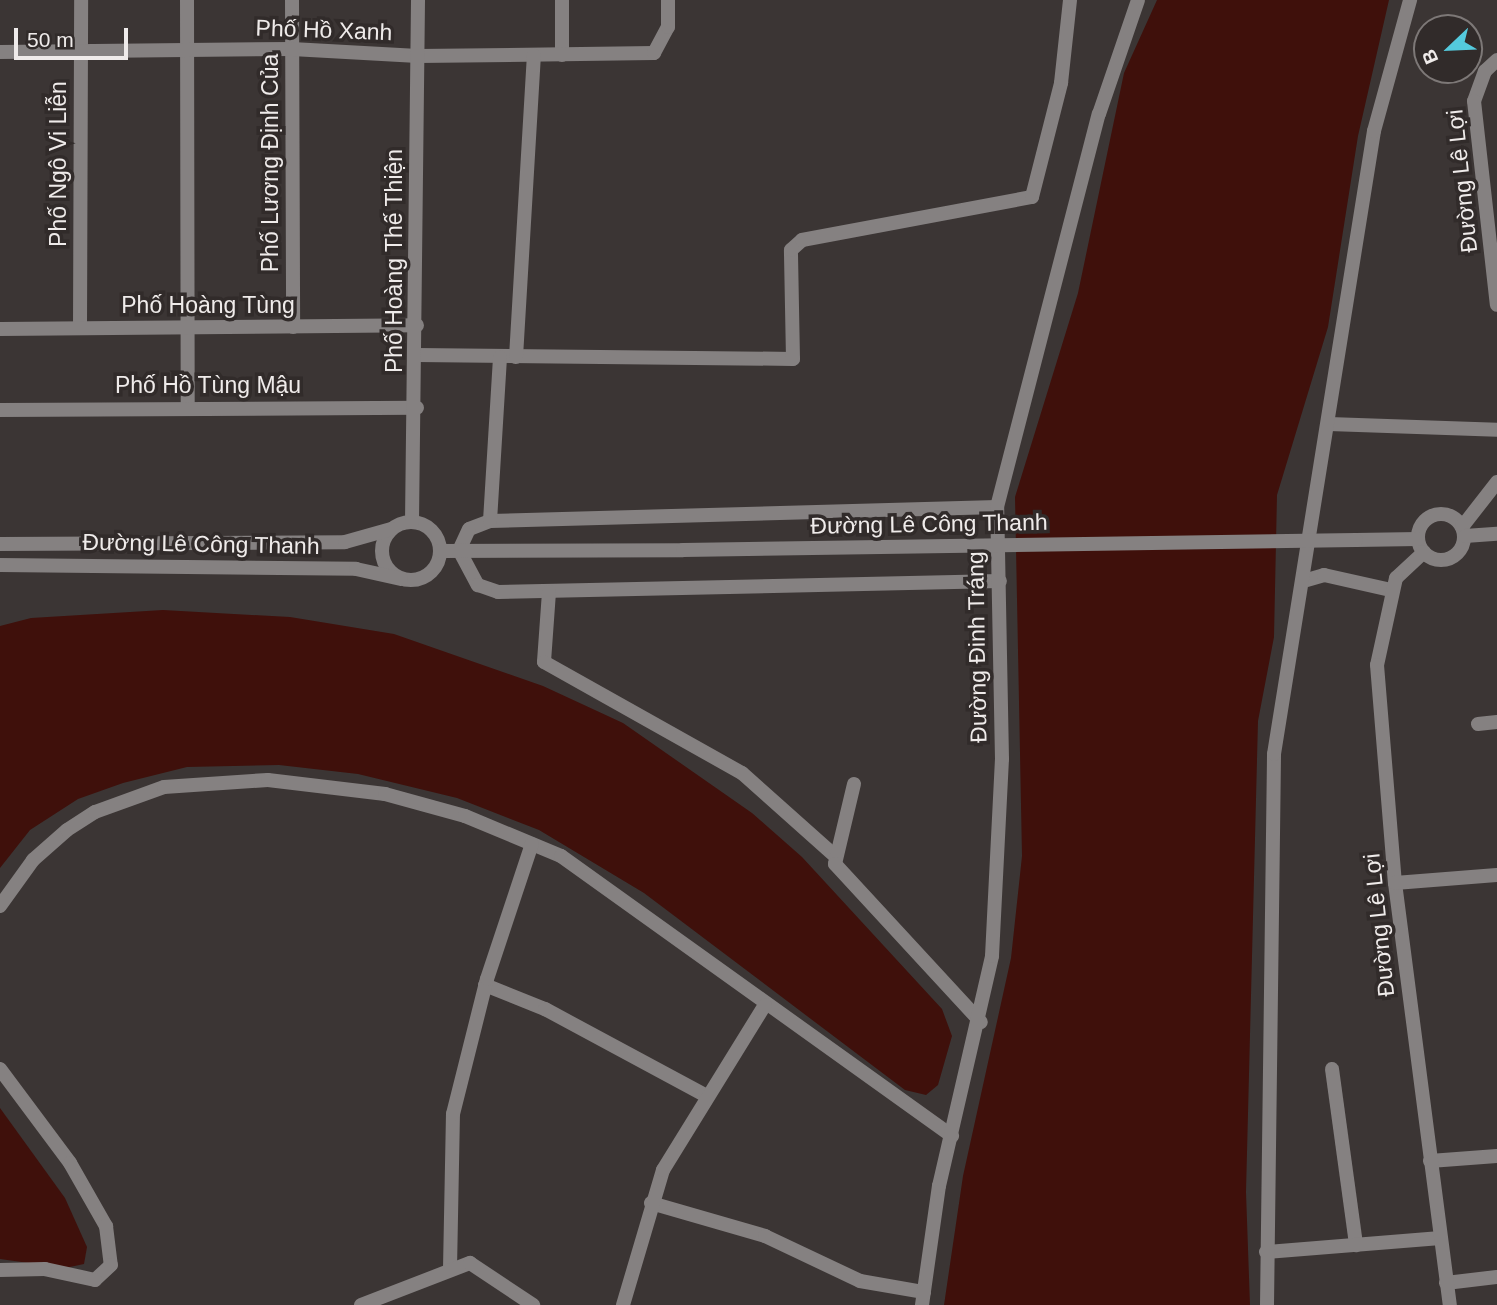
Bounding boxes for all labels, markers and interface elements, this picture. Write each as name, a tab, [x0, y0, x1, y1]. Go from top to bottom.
scale bar	[18, 14, 131, 58]
street label: Phố Hồ Xanh	[255, 14, 393, 46]
north arrow	[1413, 14, 1483, 84]
text: 50 m	[27, 28, 74, 51]
text: B	[1418, 46, 1442, 67]
street label: Phố Lương Định Của	[256, 54, 284, 272]
street label: Phố Ngô Vi Liễn	[44, 81, 72, 247]
street label: Đường Lê Lợi	[1441, 108, 1483, 254]
street label: Phố Hoàng Thế Thiện	[380, 148, 408, 374]
street label: Phố Hoàng Tùng	[121, 291, 295, 319]
street label: Phố Hồ Tùng Mậu	[115, 371, 301, 399]
street label: Đường Lê Công Thanh	[810, 508, 1048, 540]
street label: Đường Lê Công Thanh	[82, 528, 320, 560]
street label: Đường Đinh Tráng	[962, 551, 992, 743]
street label: Đường Lê Lợi	[1358, 852, 1400, 998]

